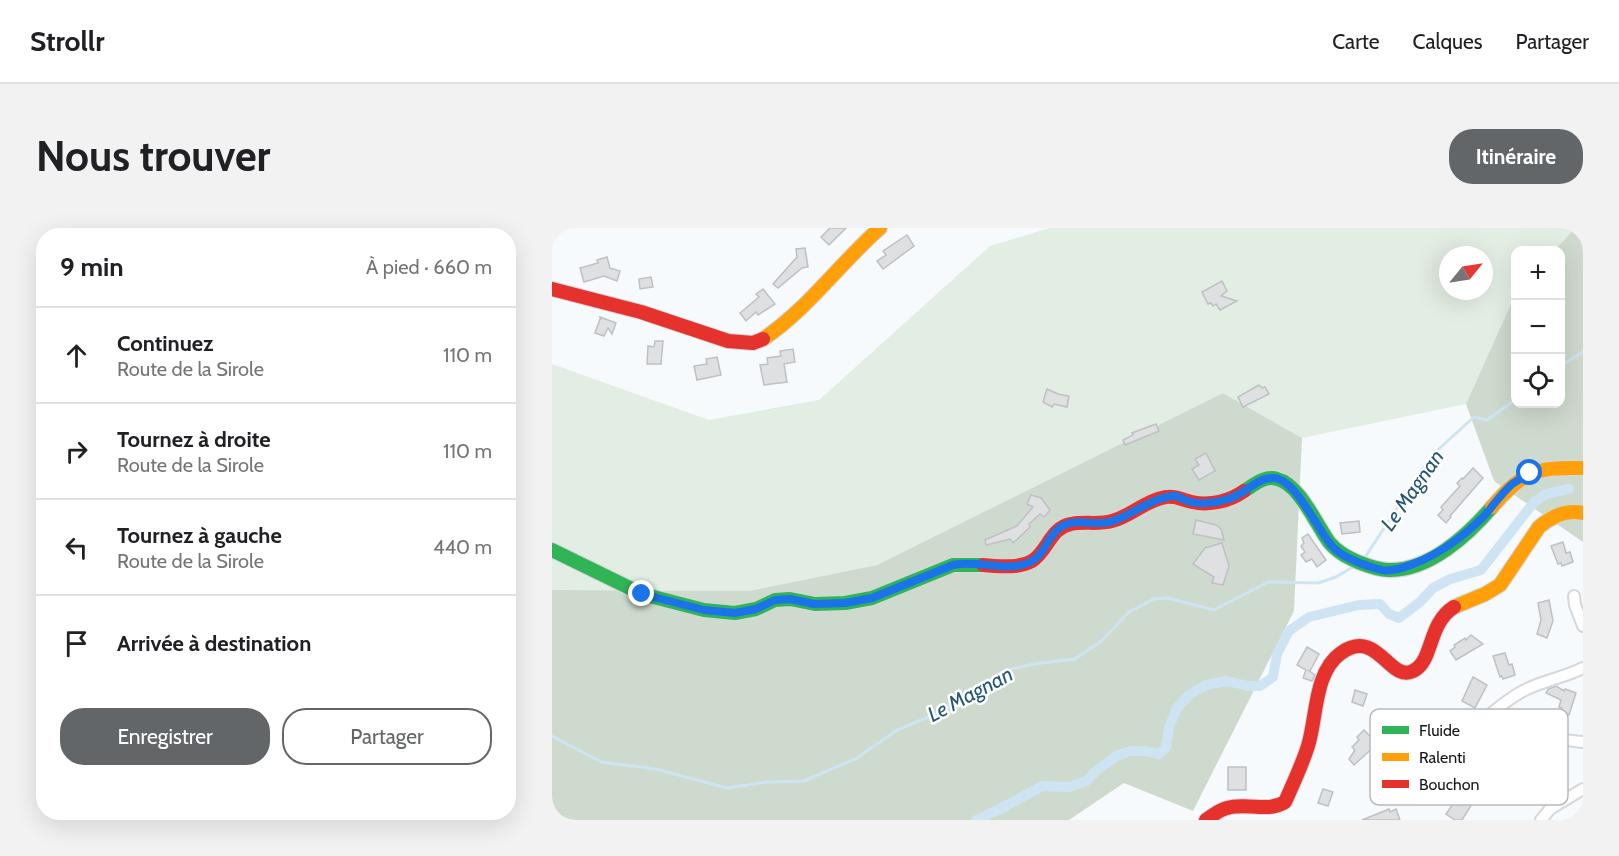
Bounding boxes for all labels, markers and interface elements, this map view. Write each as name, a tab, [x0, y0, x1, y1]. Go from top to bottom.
text: Strollr	[30, 24, 104, 58]
text: Carte	[1332, 29, 1380, 54]
text: Calques	[1413, 29, 1483, 54]
text: Partager	[1516, 29, 1589, 54]
button: Itinéraire	[1449, 129, 1583, 184]
text: Nous trouver	[36, 130, 270, 182]
north arrow	[1439, 246, 1493, 300]
map controls	[1511, 246, 1565, 408]
button: +	[1511, 246, 1565, 300]
text: 9 min	[60, 251, 124, 283]
text: À pied · 660 m	[366, 255, 492, 279]
button: −	[1511, 300, 1565, 354]
text: Continuez	[117, 330, 214, 357]
icon: ahead	[60, 339, 93, 372]
text: 110 m	[443, 343, 492, 367]
button: locate	[1511, 354, 1565, 408]
text: Route de la Sirole	[117, 357, 264, 381]
text: Tournez à droite	[117, 426, 271, 453]
icon: right	[60, 435, 93, 468]
text: 110 m	[443, 439, 492, 463]
water label: Le Magnan	[1375, 445, 1449, 535]
text: Route de la Sirole	[117, 453, 264, 477]
route start	[1516, 459, 1542, 485]
text: Tournez à gauche	[117, 522, 282, 549]
icon: left	[60, 531, 93, 564]
text: 440 m	[433, 535, 492, 559]
text: Route de la Sirole	[117, 549, 264, 573]
route end	[628, 580, 654, 606]
icon: arrive	[60, 627, 93, 660]
text: Arrivée à destination	[117, 630, 311, 657]
water label: Le Magnan	[923, 661, 1017, 727]
button: Enregistrer	[60, 708, 270, 765]
button: Partager	[282, 708, 492, 765]
legend	[1370, 709, 1568, 805]
text: Fluide	[1419, 721, 1460, 740]
text: Ralenti	[1419, 748, 1466, 767]
text: Bouchon	[1419, 775, 1479, 794]

